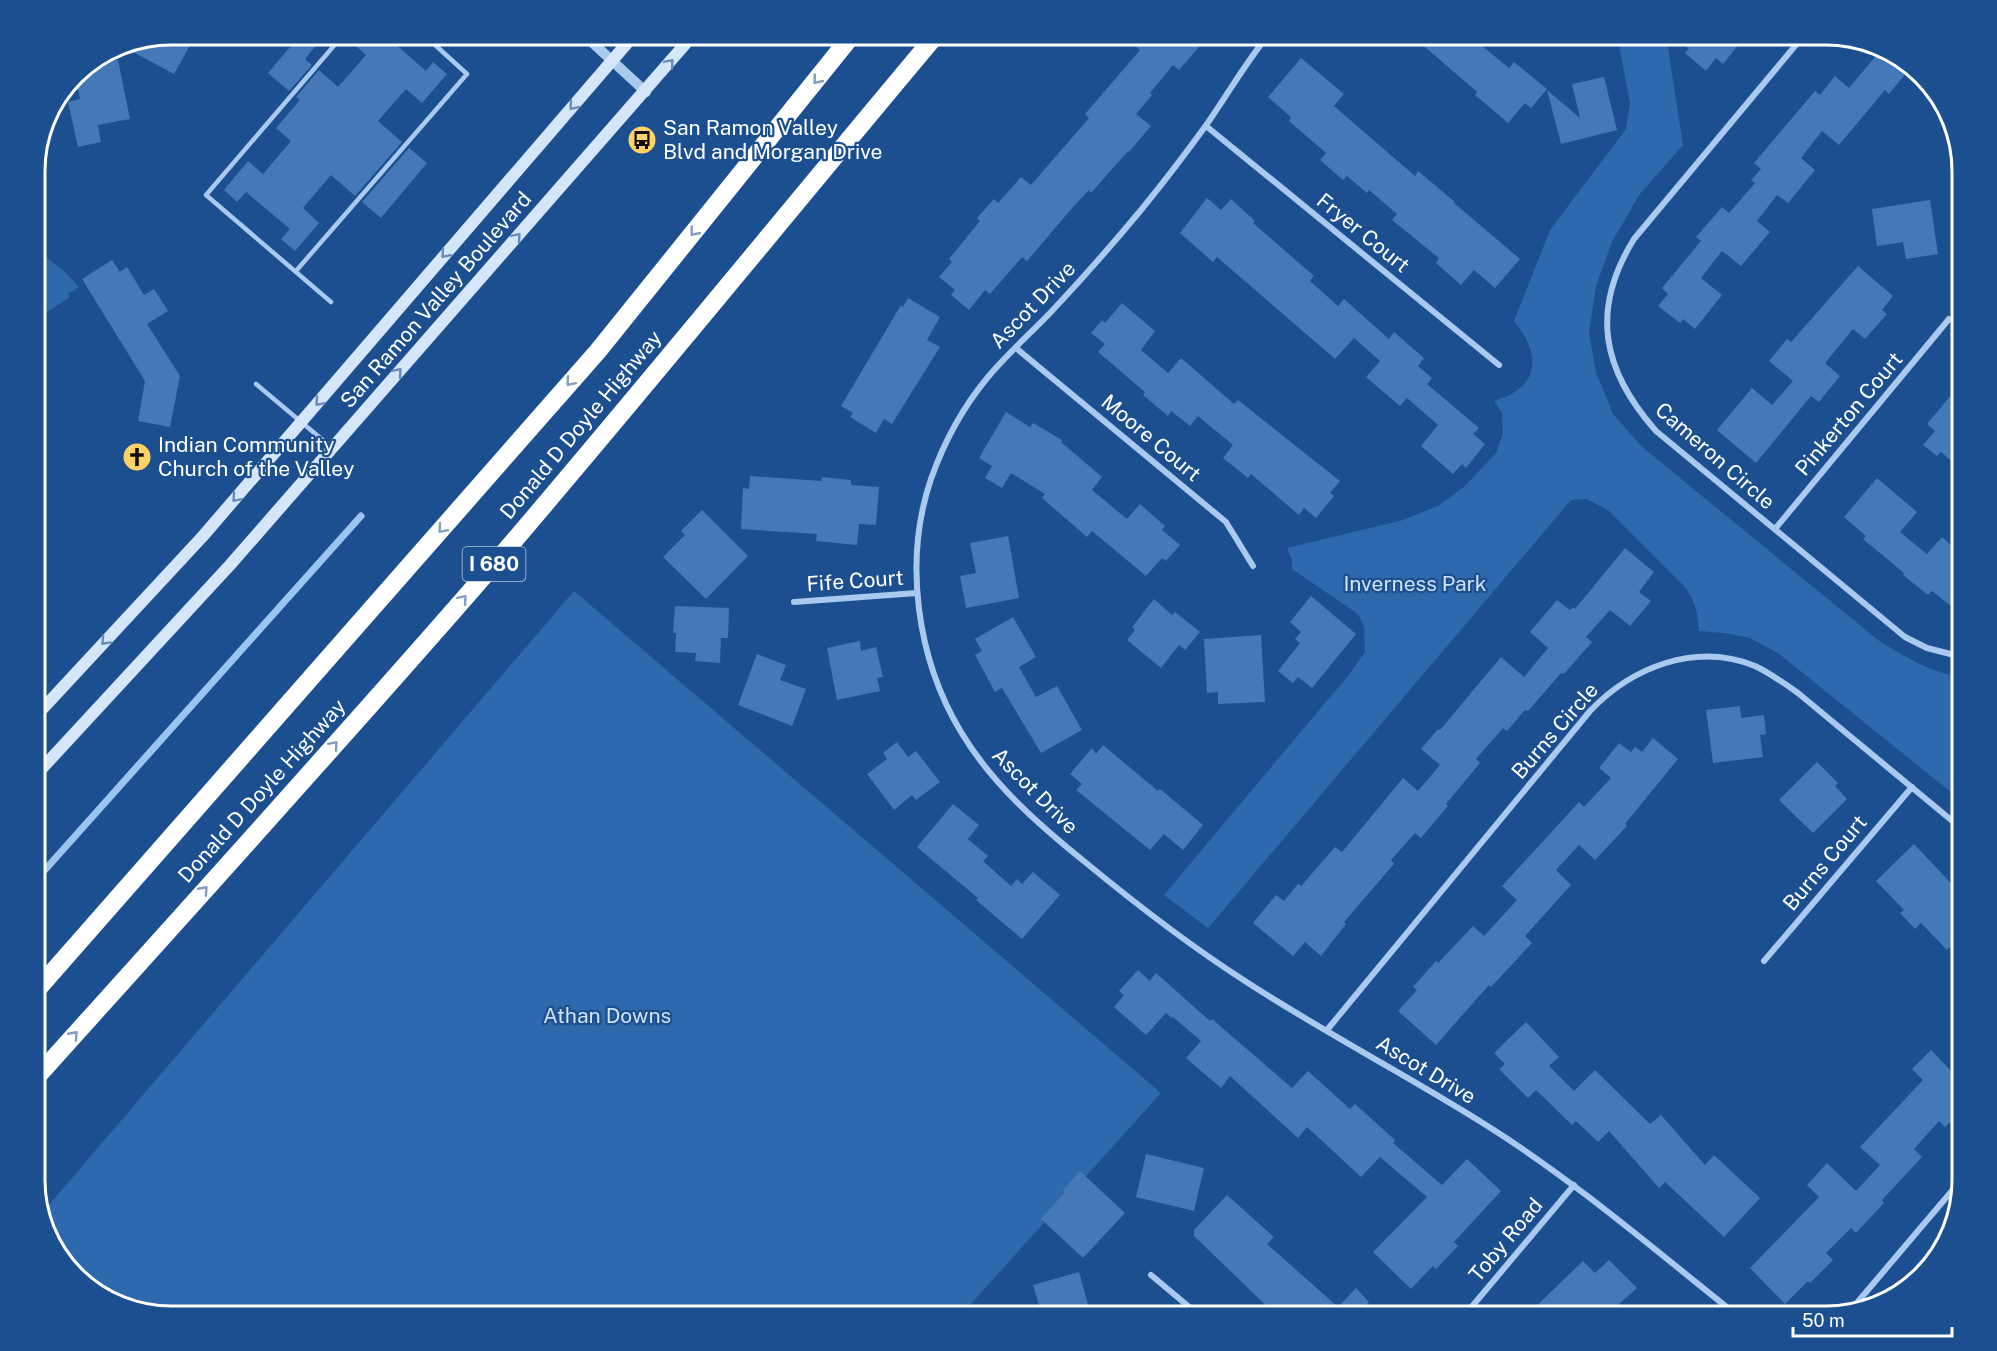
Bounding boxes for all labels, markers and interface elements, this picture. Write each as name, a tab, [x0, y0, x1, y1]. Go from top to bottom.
one-way arrow	[663, 59, 674, 70]
one-way arrow	[813, 73, 824, 84]
one-way arrow	[569, 100, 580, 110]
place label: San Ramon Valley Blvd and Morgan Drive	[663, 115, 882, 164]
bus stop icon: San Ramon Valley Blvd and Morgan Drive	[626, 124, 658, 156]
street label: San Ramon Valley Boulevard	[335, 186, 536, 413]
street label: Fryer Court	[1312, 188, 1415, 278]
one-way arrow	[691, 225, 702, 236]
one-way arrow	[509, 233, 520, 244]
one-way arrow	[442, 247, 453, 258]
street label: Ascot Drive	[985, 256, 1080, 353]
street label: Donald D Doyle Highway	[494, 325, 667, 524]
street label: Pinkerton Court	[1790, 347, 1908, 481]
one-way arrow	[391, 368, 402, 379]
one-way arrow	[566, 375, 577, 386]
street label: Moore Court	[1097, 389, 1206, 486]
one-way arrow	[315, 395, 326, 406]
street label: Cameron Circle	[1651, 397, 1780, 514]
place label: Indian Community Church of the Valley	[158, 432, 354, 481]
church icon: Indian Community Church of the Valley	[121, 441, 153, 473]
one-way arrow	[232, 491, 243, 502]
one-way arrow	[438, 522, 449, 533]
road number: I 680	[462, 547, 526, 581]
street label: Fife Court	[806, 565, 904, 596]
park label: Inverness Park	[1343, 571, 1487, 596]
one-way arrow	[456, 595, 467, 606]
one-way arrow	[101, 634, 112, 645]
street label: Burns Circle	[1506, 678, 1603, 784]
street label: Donald D Doyle Highway	[173, 694, 351, 888]
one-way arrow	[327, 741, 338, 752]
street label: Ascot Drive	[987, 742, 1084, 839]
street label: Burns Court	[1777, 810, 1872, 916]
one-way arrow	[197, 886, 208, 897]
park label: Athan Downs	[543, 1003, 671, 1028]
street label: Ascot Drive	[1372, 1030, 1480, 1109]
one-way arrow	[67, 1032, 78, 1042]
street label: Toby Road	[1463, 1193, 1548, 1287]
scale bar	[1793, 1300, 1952, 1338]
text: 50 m	[1802, 1310, 1845, 1331]

